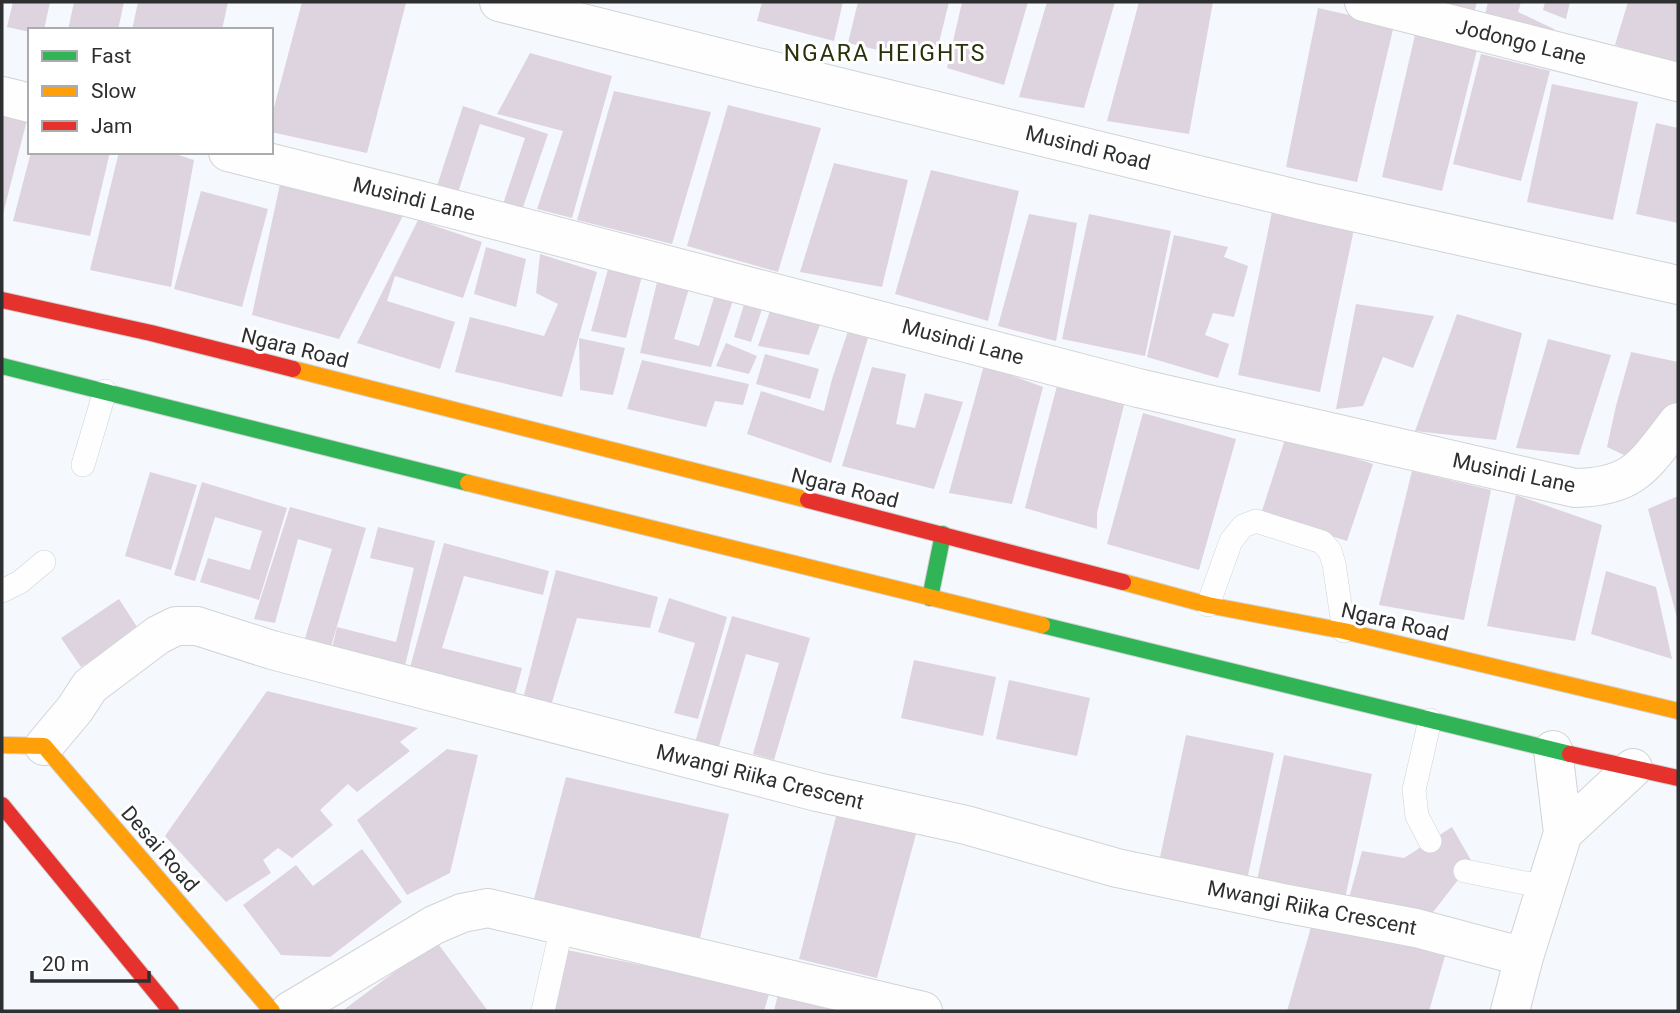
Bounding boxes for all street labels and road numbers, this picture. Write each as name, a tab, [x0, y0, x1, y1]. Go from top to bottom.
street label: Jodongo Lane	[1453, 14, 1589, 70]
street label: Musindi Road	[1023, 121, 1153, 175]
street label: Musindi Lane	[350, 172, 478, 226]
street label: Musindi Lane	[899, 314, 1027, 370]
street label: Ngara Road	[239, 323, 351, 373]
street label: Musindi Lane	[1450, 448, 1578, 498]
street label: Ngara Road	[789, 463, 901, 513]
street label: Ngara Road	[1339, 598, 1451, 646]
street label: Mwangi Riika Crescent	[654, 740, 866, 814]
street label: Desai Road	[116, 801, 204, 897]
street label: Mwangi Riika Crescent	[1205, 876, 1419, 940]

